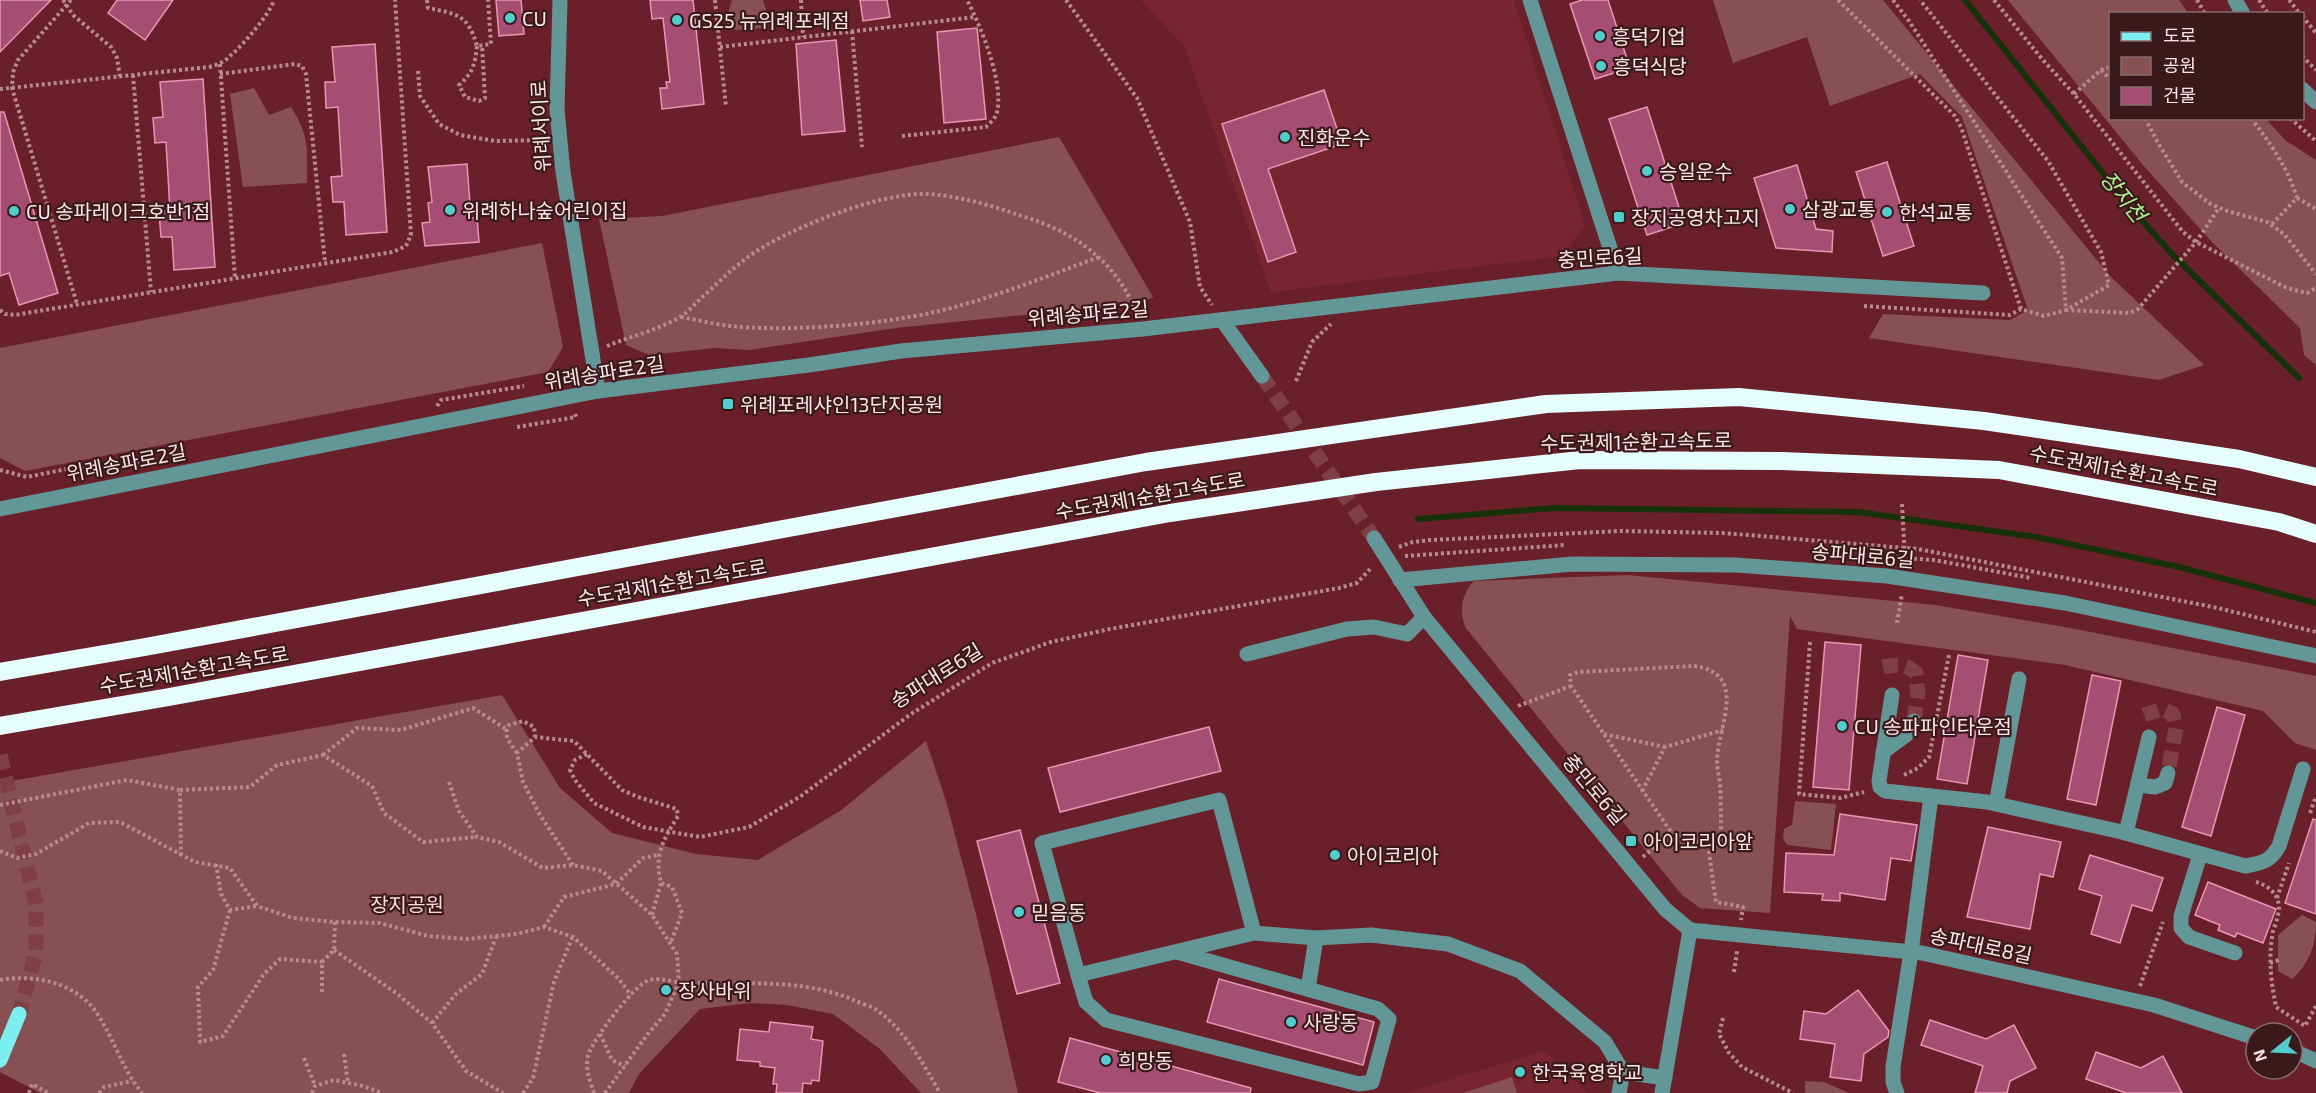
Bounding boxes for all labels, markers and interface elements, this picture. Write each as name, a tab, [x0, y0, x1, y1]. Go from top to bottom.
place label: CU	[522, 6, 547, 30]
place label: GS25 뉴위례포레점	[689, 8, 850, 32]
marker: CU	[503, 11, 517, 25]
legend	[2109, 12, 2304, 120]
marker: GS25 뉴위례포레점	[670, 13, 684, 27]
place label: 흥덕기업	[1612, 24, 1686, 48]
text: 도로	[2163, 24, 2196, 46]
marker: 흥덕기업	[1593, 29, 1607, 43]
place label: 흥덕식당	[1613, 54, 1687, 78]
text: 공원	[2163, 54, 2196, 76]
marker: 흥덕식당	[1594, 59, 1608, 73]
street label: 위례서이로	[526, 79, 554, 173]
text: 건물	[2163, 84, 2196, 106]
place label: 진화운수	[1297, 125, 1371, 149]
marker: 진화운수	[1278, 130, 1292, 144]
place label: 승일운수	[1659, 159, 1733, 183]
marker: 승일운수	[1640, 164, 1654, 178]
water label: 장지천	[2096, 166, 2154, 228]
place label: 삼광교통	[1802, 197, 1876, 221]
place label: 위례하나숲어린이집	[462, 198, 628, 222]
place label: CU 송파레이크호반1점	[26, 199, 210, 223]
place label: 한석교통	[1899, 200, 1973, 224]
marker: 삼광교통	[1783, 202, 1797, 216]
marker: 위례하나숲어린이집	[443, 203, 457, 217]
marker: CU 송파레이크호반1점	[7, 204, 21, 218]
place label: 장지공영차고지	[1631, 205, 1760, 229]
marker: 한석교통	[1880, 205, 1894, 219]
marker: 장지공영차고지	[1612, 210, 1626, 224]
street label: 충민로6길	[1557, 243, 1643, 271]
street label: 위례송파로2길	[1026, 296, 1150, 330]
street label: 위례송파로2길	[542, 351, 666, 393]
place label: 위례포레샤인13단지공원	[740, 392, 943, 416]
marker: 위례포레샤인13단지공원	[721, 397, 735, 411]
street label: 수도권제1순환고속도로	[1540, 427, 1732, 455]
street label: 위례송파로2길	[64, 439, 188, 485]
street label: 수도권제1순환고속도로	[2027, 440, 2221, 500]
street label: 수도권제1순환고속도로	[1053, 467, 1247, 523]
street label: 송파대로6길	[1810, 539, 1916, 571]
street label: 수도권제1순환고속도로	[575, 554, 769, 610]
street label: 송파대로6길	[886, 637, 986, 713]
street label: 수도권제1순환고속도로	[97, 641, 291, 697]
place label: CU 송파파인타운점	[1854, 714, 2012, 738]
marker: CU 송파파인타운점	[1835, 719, 1849, 733]
street label: 충민로6길	[1558, 749, 1632, 829]
place label: 아이코리아앞	[1643, 829, 1753, 853]
marker: 아이코리아앞	[1624, 834, 1638, 848]
place label: 아이코리아	[1347, 843, 1439, 867]
marker: 아이코리아	[1328, 848, 1342, 862]
park label: 장지공원	[370, 892, 444, 916]
place label: 믿음동	[1031, 900, 1086, 924]
marker: 믿음동	[1012, 905, 1026, 919]
street label: 송파대로8길	[1928, 922, 2034, 968]
place label: 장사바위	[678, 978, 752, 1002]
marker: 장사바위	[659, 983, 673, 997]
place label: 사랑동	[1303, 1010, 1358, 1034]
marker: 사랑동	[1284, 1015, 1298, 1029]
north arrow	[2244, 1021, 2304, 1081]
text: N	[2248, 1047, 2270, 1064]
place label: 희망동	[1118, 1048, 1173, 1072]
marker: 희망동	[1099, 1053, 1113, 1067]
place label: 한국육영학교	[1532, 1060, 1642, 1084]
marker: 한국육영학교	[1513, 1065, 1527, 1079]

